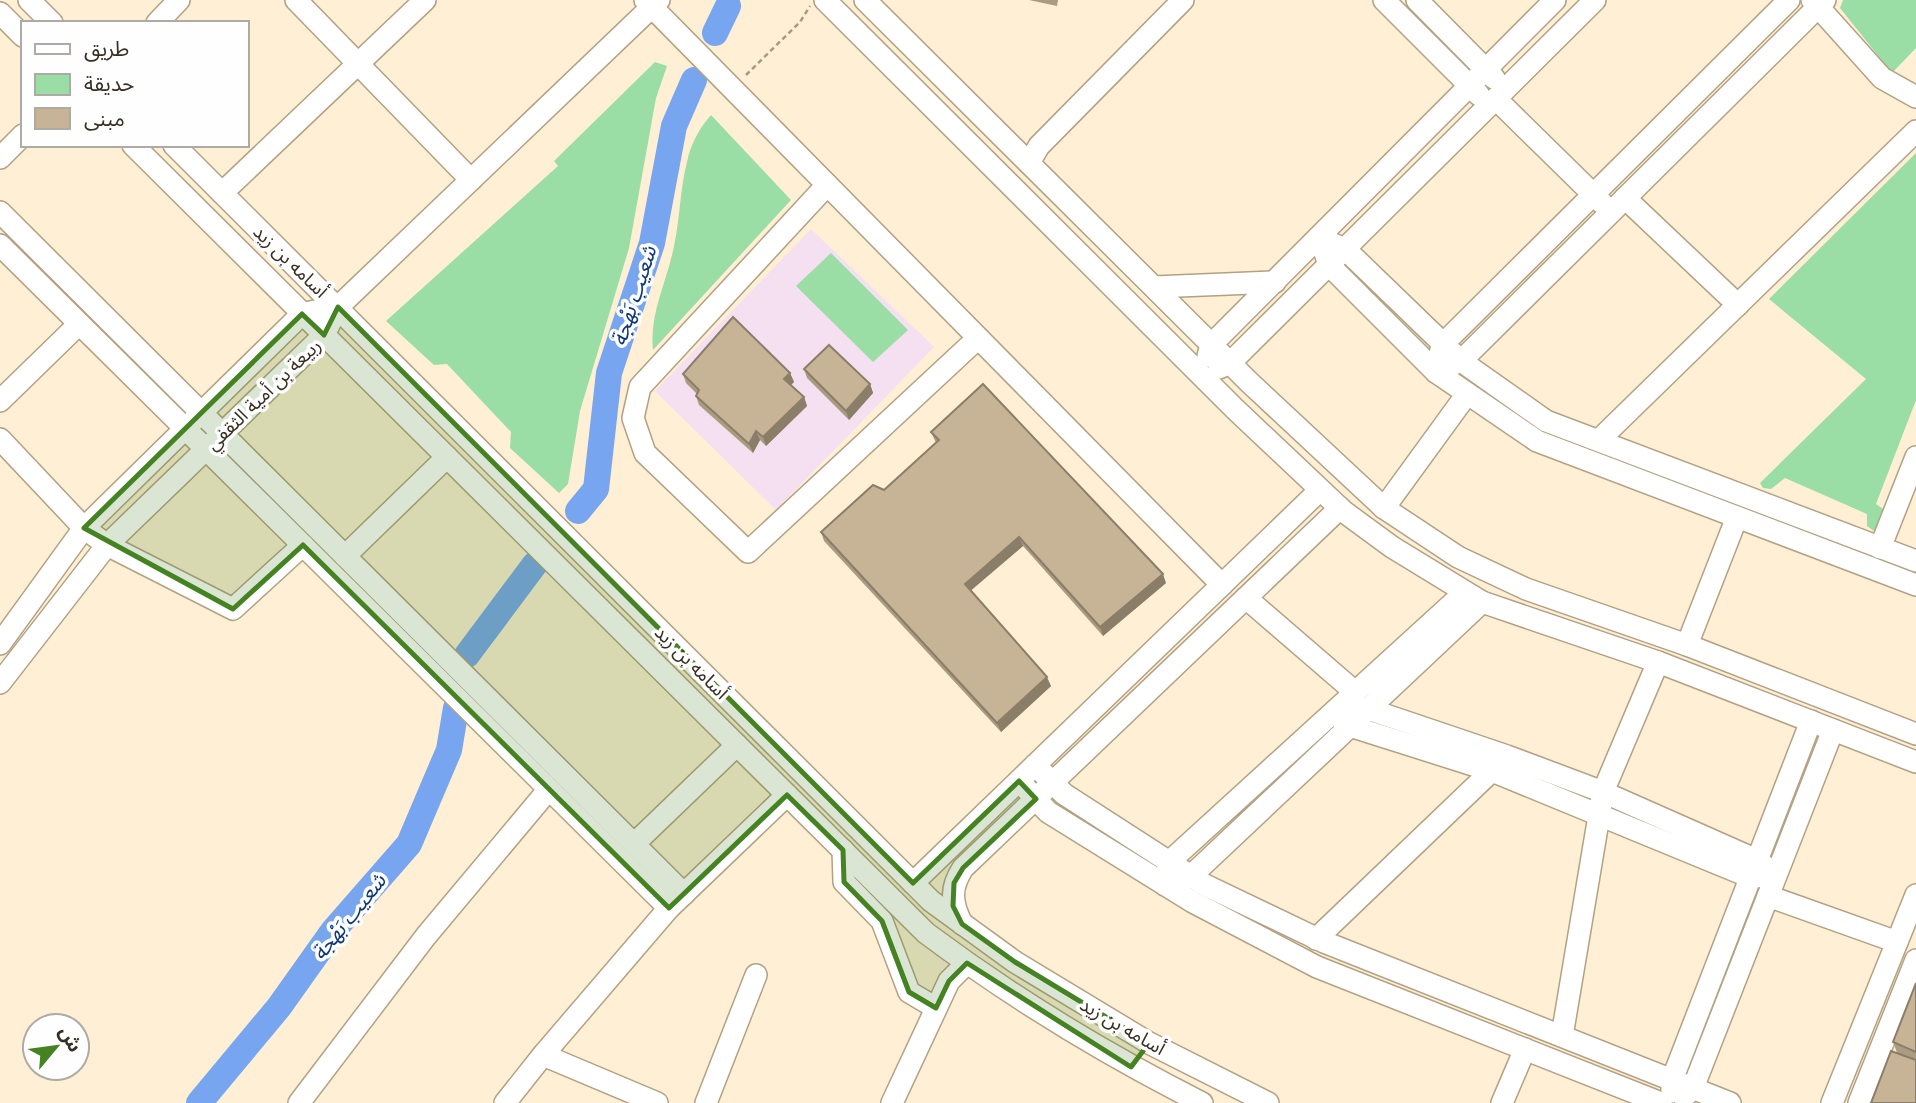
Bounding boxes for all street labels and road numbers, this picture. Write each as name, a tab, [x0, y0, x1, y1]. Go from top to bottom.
street label: أسامه بن زيد	[249, 219, 334, 303]
street label: ربيعة بن أمية الثقفي	[200, 333, 328, 458]
street label: أسامه بن زيد	[650, 620, 734, 704]
street label: أسامه بن زيد	[1076, 992, 1170, 1060]

